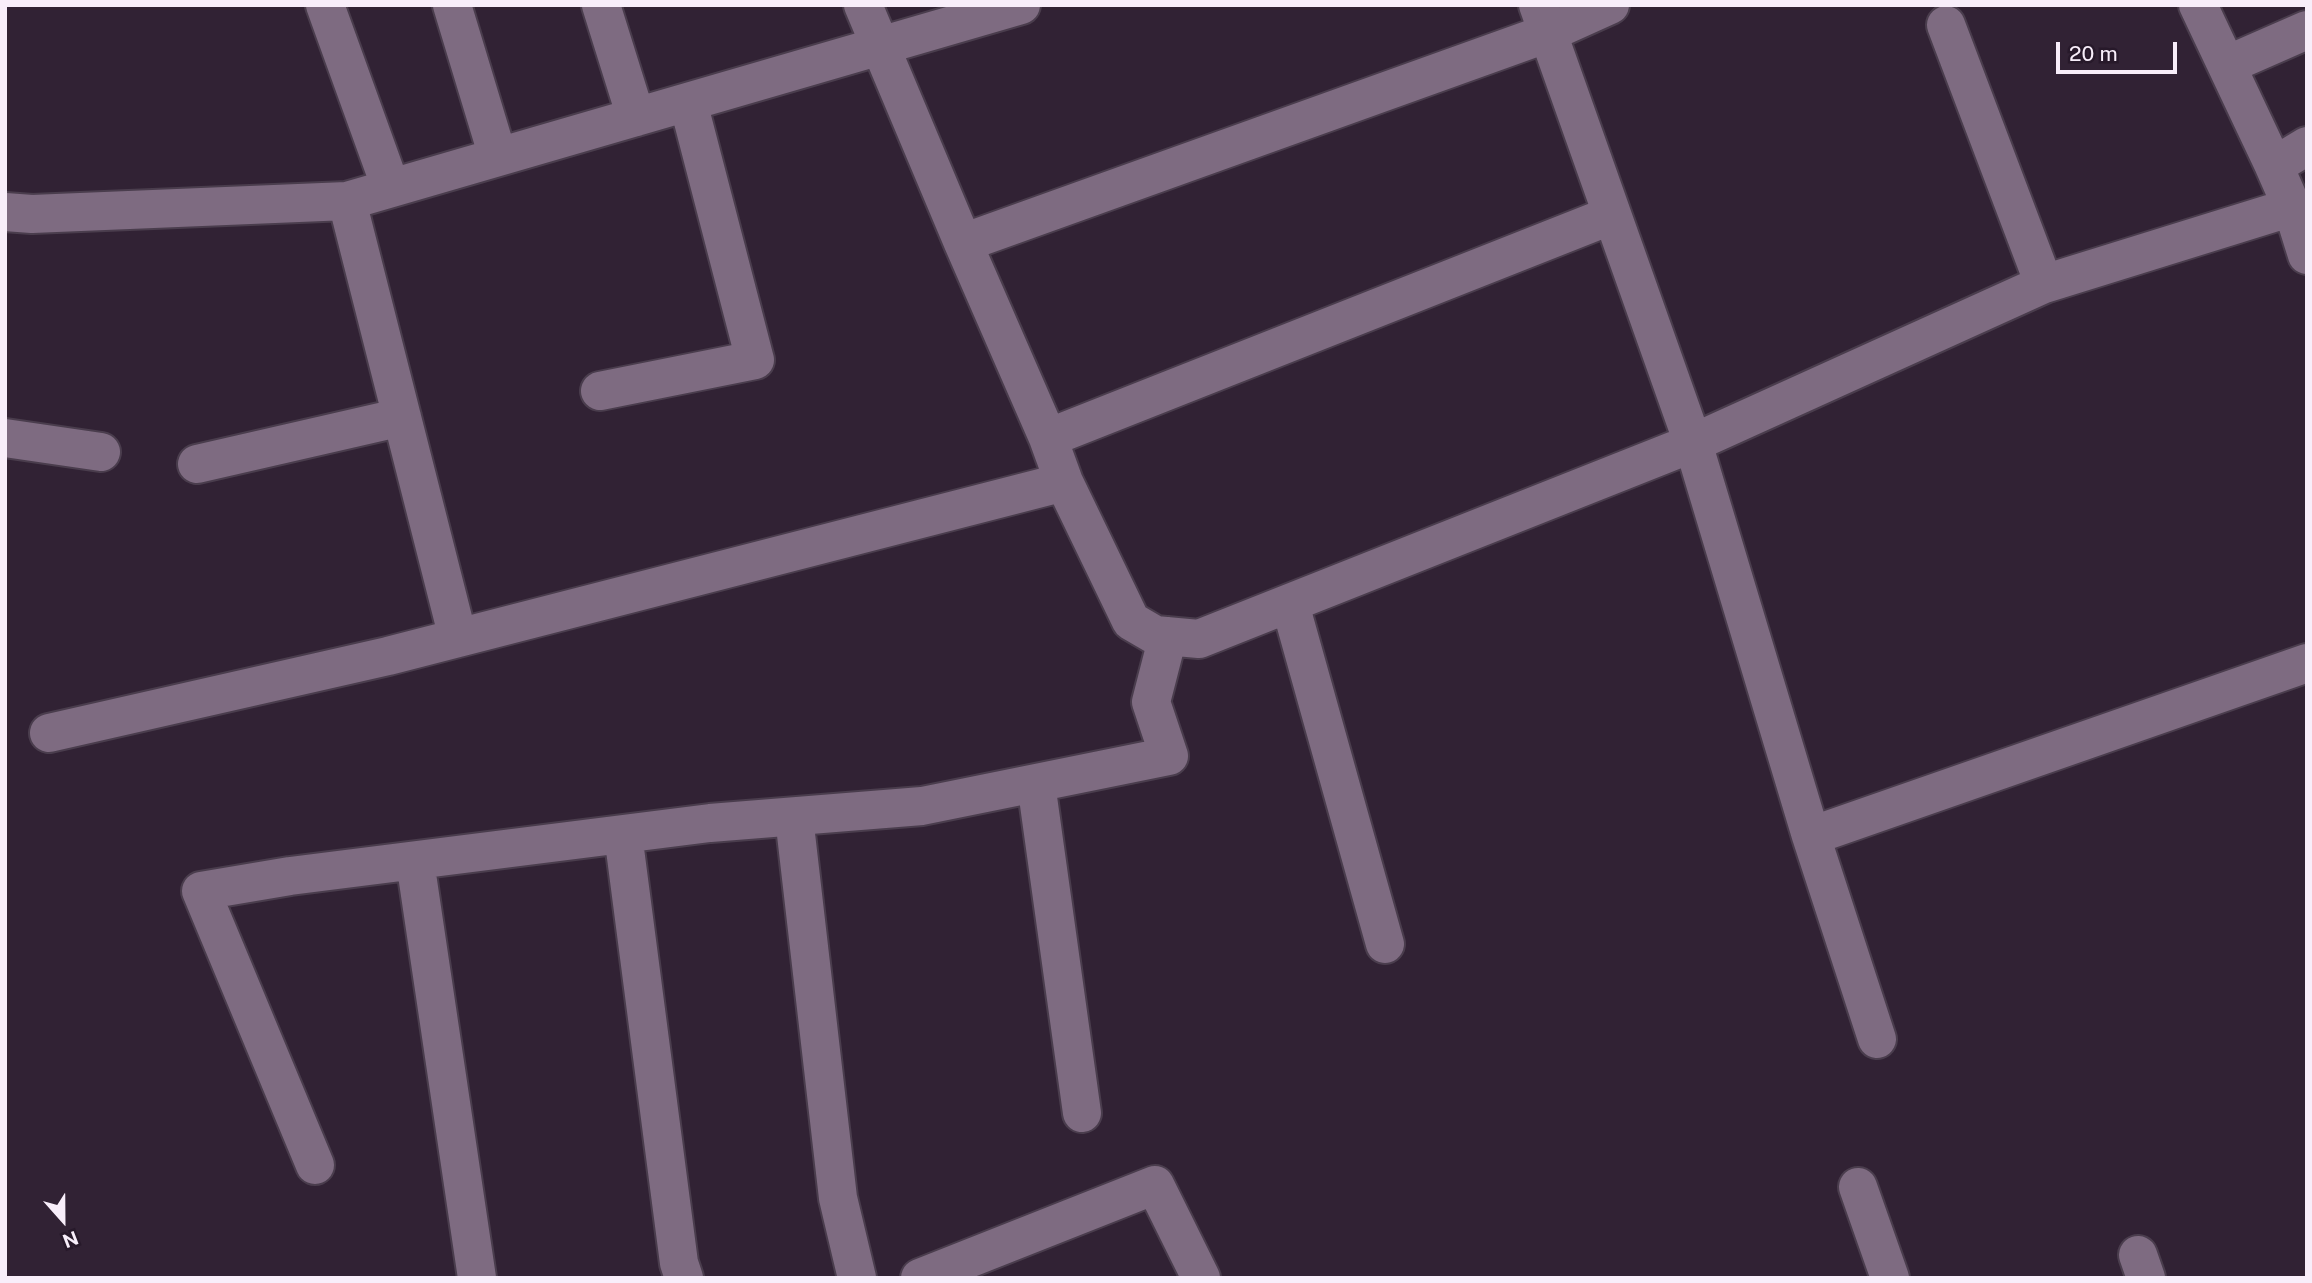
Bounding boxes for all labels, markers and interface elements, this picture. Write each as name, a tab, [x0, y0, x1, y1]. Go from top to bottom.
scale bar	[2060, 28, 2181, 72]
text: 20 m	[2069, 41, 2118, 66]
north arrow	[28, 1185, 98, 1255]
text: N	[60, 1227, 81, 1253]

